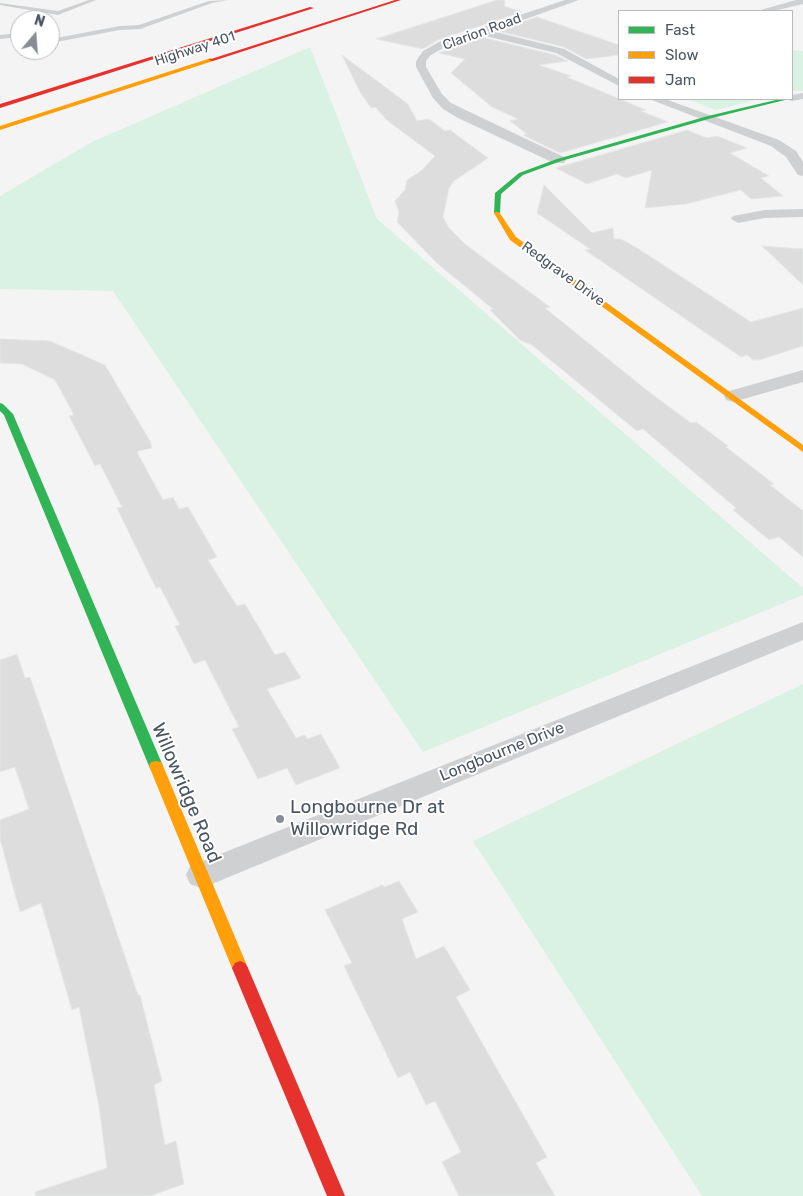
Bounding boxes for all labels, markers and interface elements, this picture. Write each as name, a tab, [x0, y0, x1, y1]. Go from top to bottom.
north arrow	[10, 10, 60, 60]
street label: Clarion Road	[440, 10, 524, 54]
legend	[618, 10, 793, 100]
text: N	[32, 12, 47, 31]
text: Fast	[665, 21, 695, 39]
street label: Highway 401	[153, 28, 237, 70]
text: Slow	[665, 46, 698, 64]
text: Jam	[665, 71, 696, 89]
street label: Redgrave Drive	[518, 238, 608, 310]
street label: Longbourne Drive	[437, 718, 567, 786]
street label: Willowridge Road	[146, 720, 226, 866]
place label: Longbourne Dr at Willowridge Rd	[290, 797, 445, 841]
marker: Longbourne Dr at Willowridge Rd	[274, 813, 286, 825]

